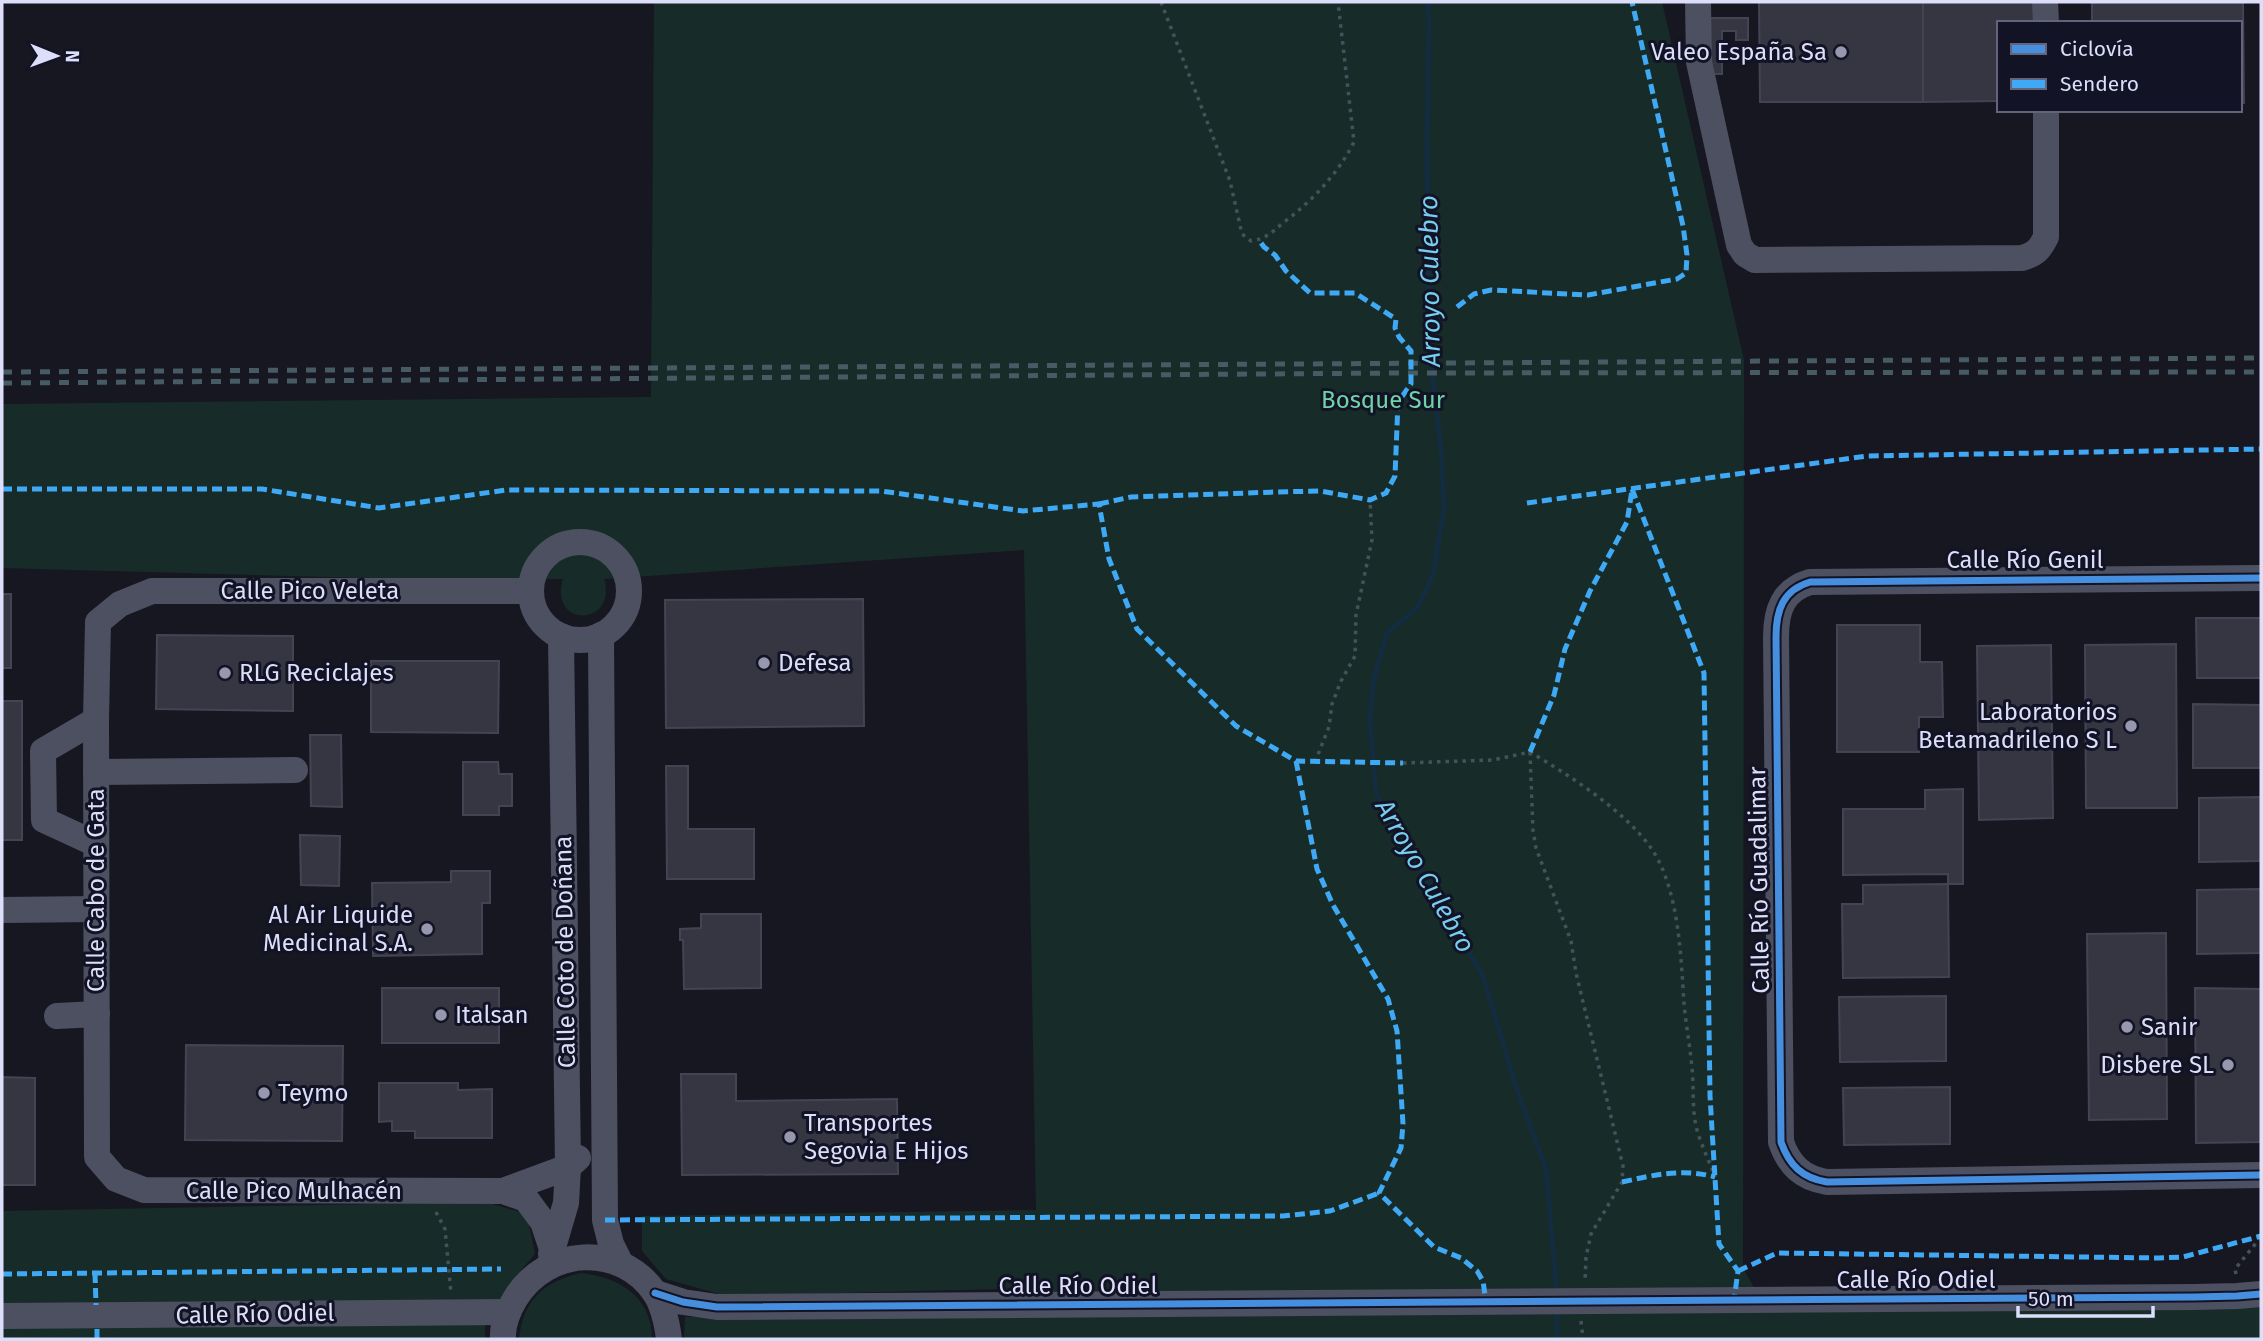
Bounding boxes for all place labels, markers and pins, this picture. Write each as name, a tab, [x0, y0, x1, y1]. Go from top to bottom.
place label: Valeo España Sa	[1651, 38, 1827, 66]
marker: Valeo España Sa	[1833, 44, 1849, 60]
place label: Defesa	[778, 649, 851, 677]
marker: Defesa	[756, 655, 772, 671]
place label: RLG Reciclajes	[239, 659, 394, 687]
marker: RLG Reciclajes	[217, 665, 233, 681]
place label: Laboratorios Betamadrileno S L	[1918, 698, 2117, 754]
marker: Laboratorios Betamadrileno S L	[2123, 718, 2139, 734]
place label: Al Air Liquide Medicinal S.A.	[263, 901, 413, 957]
marker: Al Air Liquide Medicinal S.A.	[419, 921, 435, 937]
place label: Italsan	[455, 1001, 529, 1029]
marker: Italsan	[433, 1007, 449, 1023]
place label: Sanir	[2141, 1013, 2198, 1041]
marker: Sanir	[2119, 1019, 2135, 1035]
place label: Disbere SL	[2100, 1051, 2214, 1079]
marker: Disbere SL	[2220, 1057, 2236, 1073]
place label: Teymo	[278, 1079, 348, 1107]
marker: Teymo	[256, 1085, 272, 1101]
place label: Transportes Segovia E Hijos	[804, 1109, 968, 1165]
marker: Transportes Segovia E Hijos	[782, 1129, 798, 1145]

